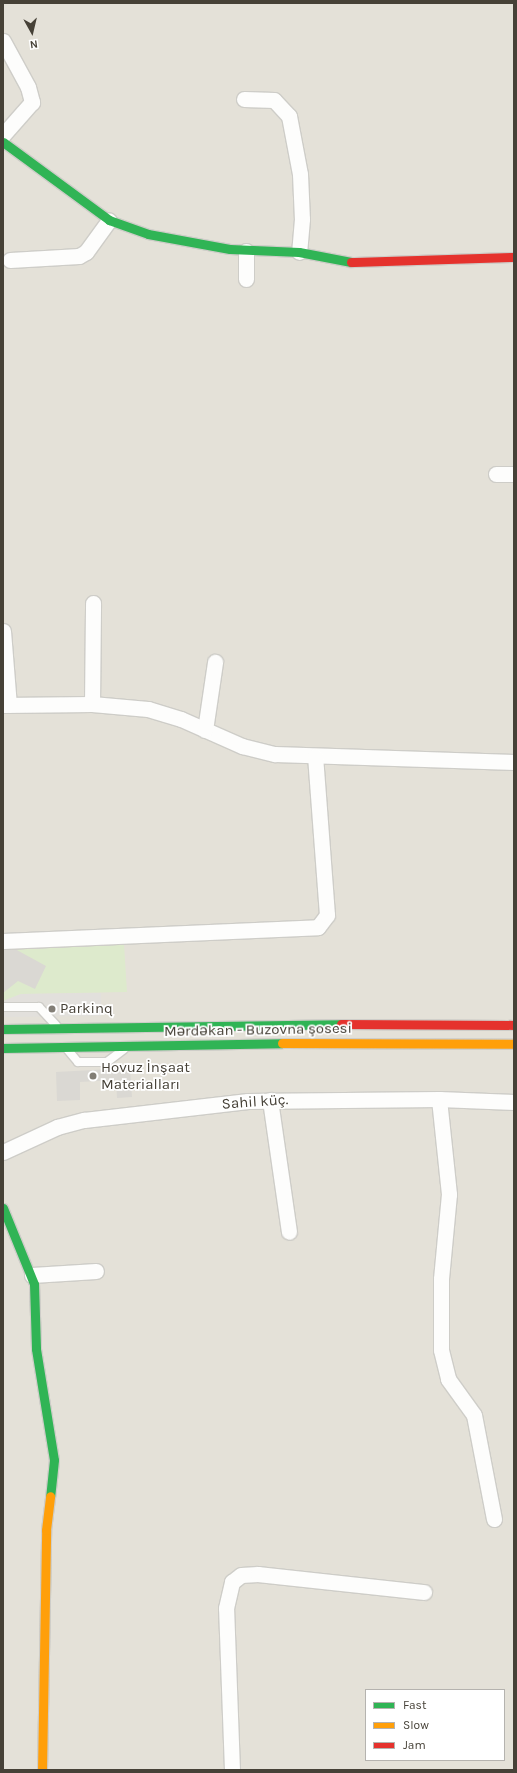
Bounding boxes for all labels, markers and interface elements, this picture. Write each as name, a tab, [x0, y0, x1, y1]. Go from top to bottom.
north arrow	[12, 12, 52, 52]
text: N	[29, 37, 39, 51]
place label: Parkinq	[60, 1000, 113, 1018]
marker: Parkinq	[47, 1004, 57, 1014]
street label: Mərdəkan - Buzovna şosesi	[164, 1019, 352, 1041]
place label: Hovuz İnşaat Materialları	[101, 1058, 190, 1093]
marker: Hovuz İnşaat Materialları	[88, 1071, 98, 1081]
street label: Sahil küç.	[221, 1091, 289, 1113]
legend	[365, 1689, 505, 1761]
text: Fast	[403, 1698, 426, 1712]
text: Slow	[403, 1718, 429, 1732]
text: Jam	[403, 1738, 426, 1752]

